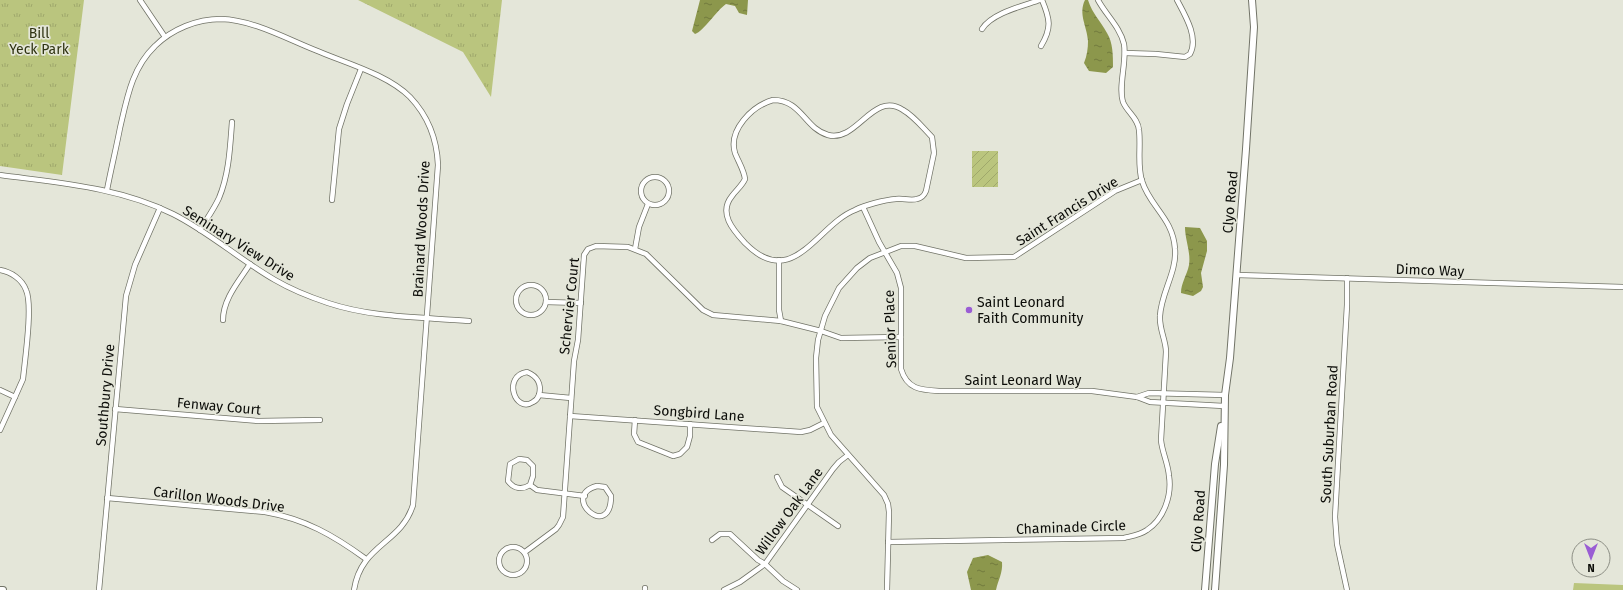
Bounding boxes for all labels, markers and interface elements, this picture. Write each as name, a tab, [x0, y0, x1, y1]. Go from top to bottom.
park label: Bill Yeck Park	[9, 25, 70, 58]
street label: Brainard Woods Drive	[409, 160, 434, 298]
street label: Clyo Road	[1219, 170, 1242, 234]
street label: Saint Francis Drive	[1013, 173, 1121, 250]
street label: Seminary View Drive	[180, 202, 298, 285]
street label: Schervier Court	[556, 256, 583, 355]
street label: Dimco Way	[1395, 261, 1465, 280]
street label: Senior Place	[881, 290, 900, 368]
place label: Saint Leonard Faith Community	[977, 294, 1084, 327]
marker: Saint Leonard Faith Community	[964, 305, 974, 315]
street label: Southbury Drive	[93, 343, 118, 447]
street label: South Suburban Road	[1317, 364, 1342, 504]
street label: Saint Leonard Way	[965, 372, 1082, 389]
street label: Fenway Court	[176, 394, 263, 419]
street label: Songbird Lane	[653, 402, 745, 425]
street label: Willow Oak Lane	[752, 464, 827, 558]
street label: Carillon Woods Drive	[152, 483, 286, 516]
street label: Clyo Road	[1188, 489, 1209, 553]
street label: Chaminade Circle	[1016, 517, 1126, 538]
north arrow	[1571, 538, 1611, 578]
text: N	[1587, 561, 1595, 574]

